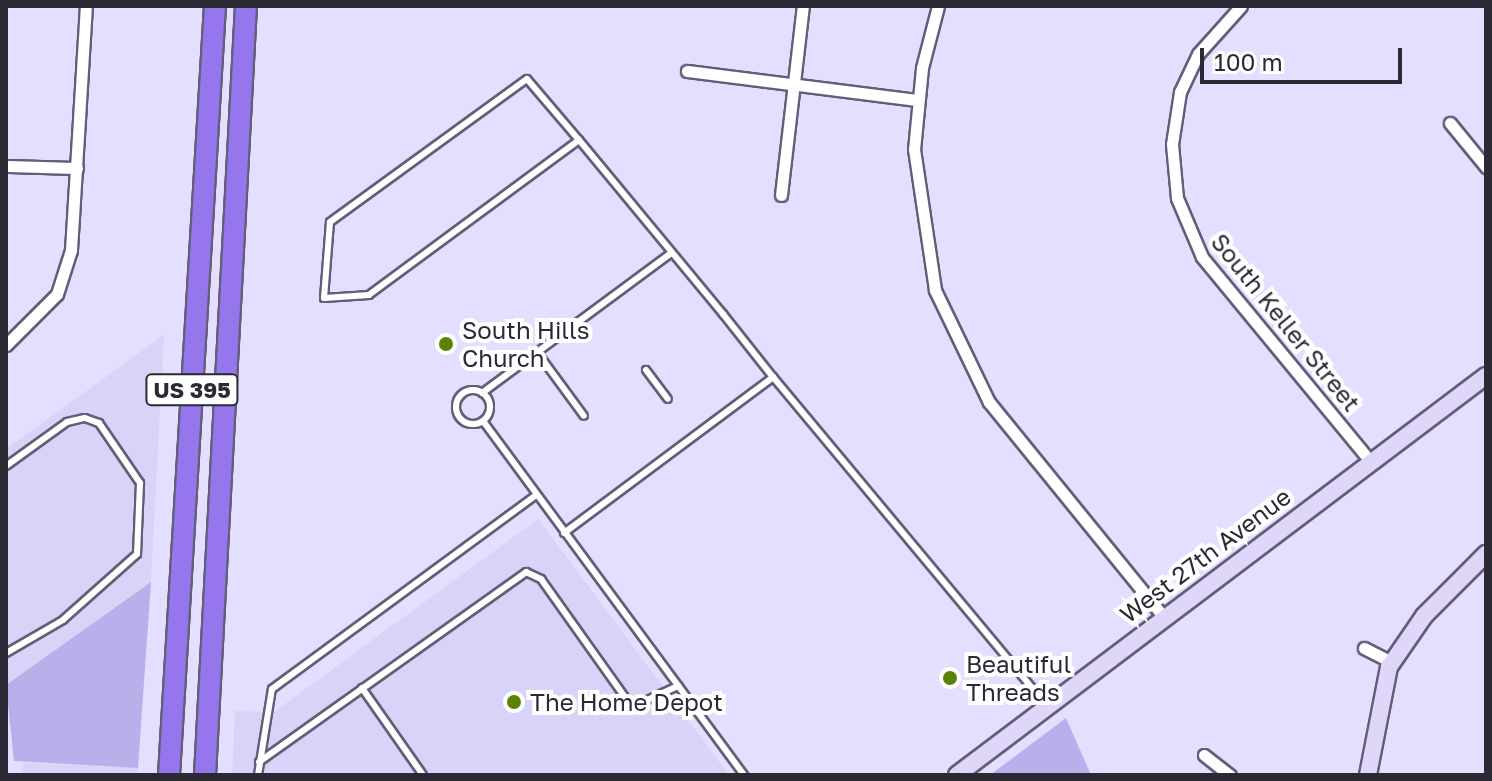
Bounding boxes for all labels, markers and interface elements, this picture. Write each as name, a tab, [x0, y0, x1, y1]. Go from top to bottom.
scale bar	[1204, 32, 1406, 82]
text: 100 m	[1214, 47, 1283, 76]
street label: South Keller Street	[1206, 227, 1366, 417]
place label: South Hills Church	[462, 316, 589, 372]
marker: South Hills Church	[437, 335, 455, 353]
road number: US 395	[144, 372, 240, 408]
street label: West 27th Avenue	[1114, 482, 1296, 628]
place label: Beautiful Threads	[966, 650, 1071, 706]
marker: Beautiful Threads	[941, 669, 959, 687]
place label: The Home Depot	[530, 688, 723, 716]
marker: The Home Depot	[505, 693, 523, 711]

